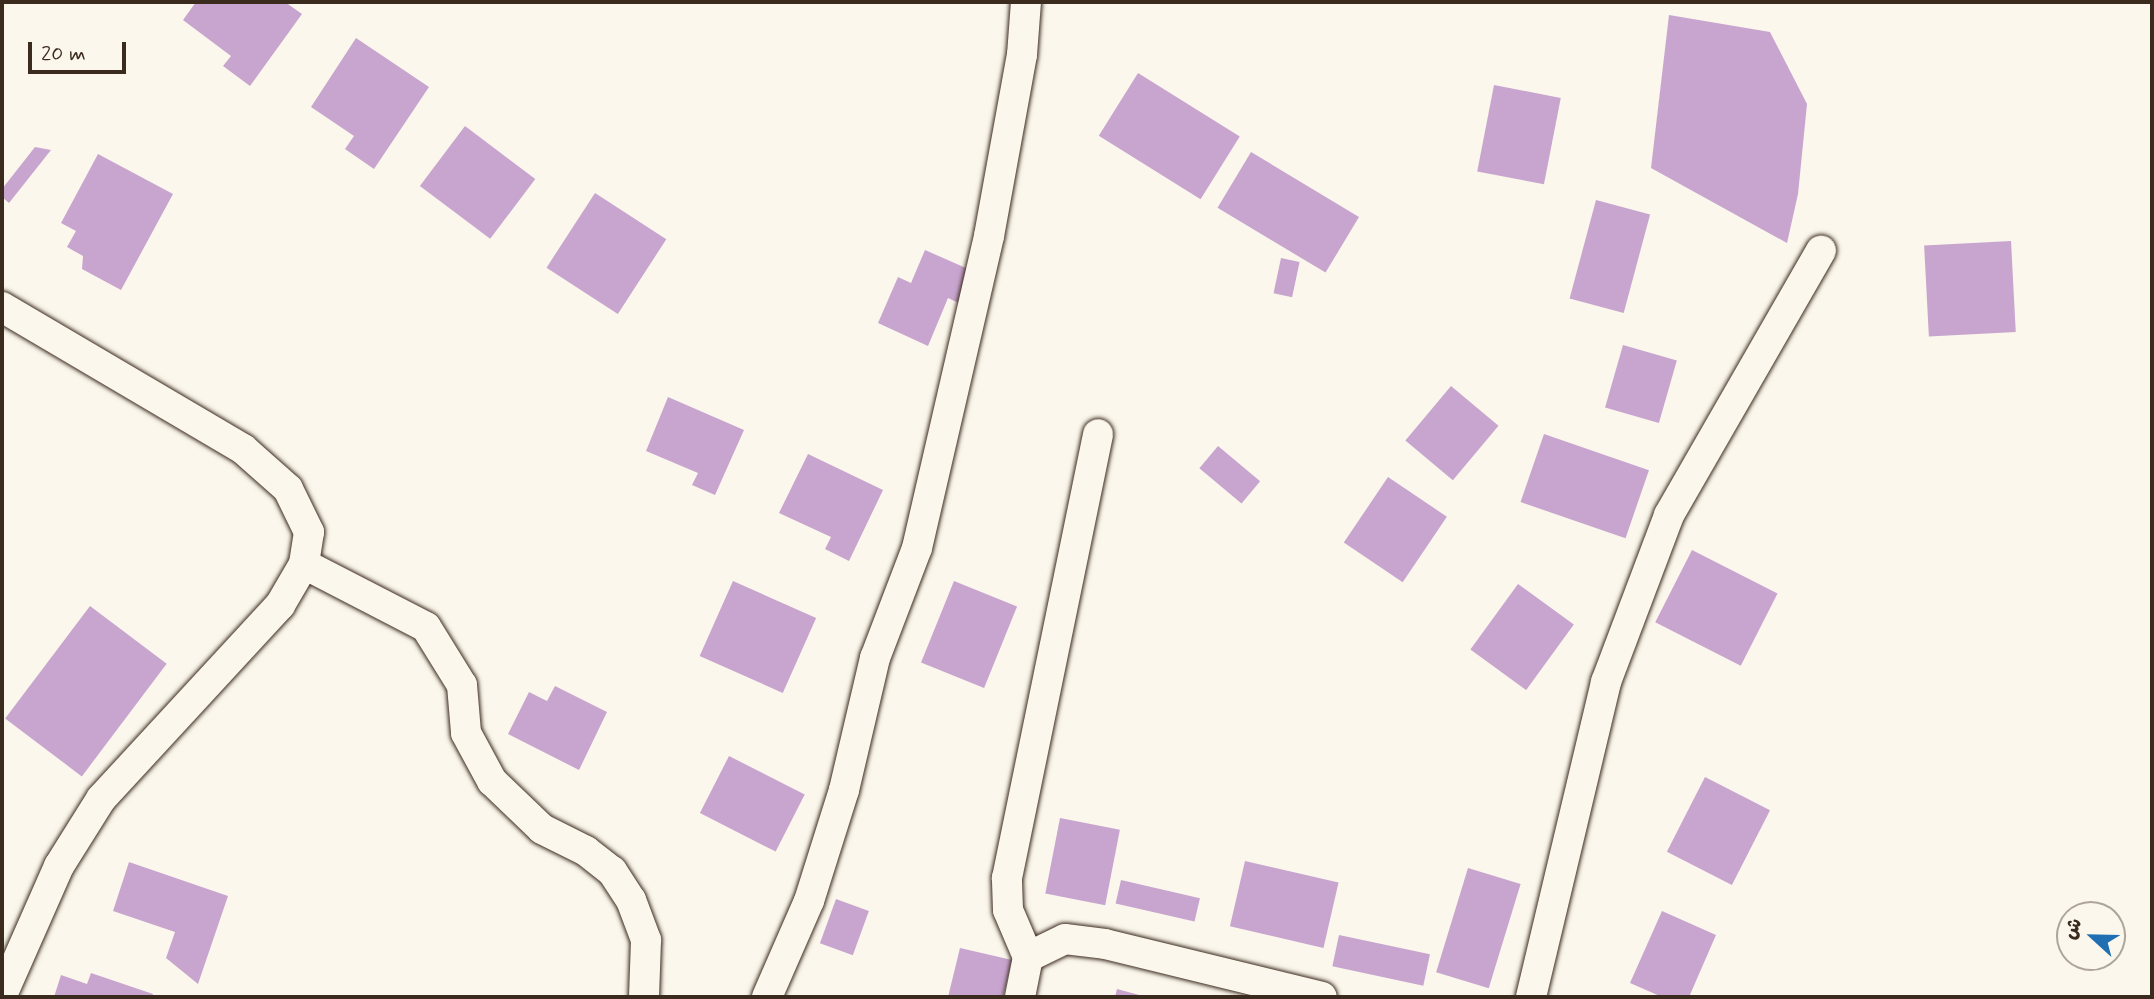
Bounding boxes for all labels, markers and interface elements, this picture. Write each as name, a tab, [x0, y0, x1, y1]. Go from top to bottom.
scale bar	[32, 28, 130, 72]
text: 20 m	[41, 40, 86, 68]
north arrow	[2056, 901, 2126, 971]
text: ش	[2057, 914, 2088, 943]

